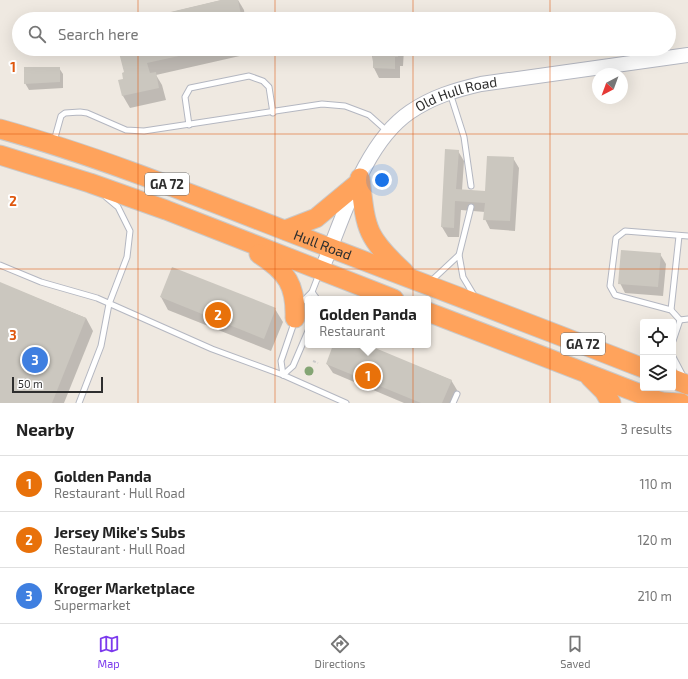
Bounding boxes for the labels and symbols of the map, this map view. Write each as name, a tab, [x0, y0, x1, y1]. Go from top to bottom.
text: 1	[10, 59, 16, 75]
north arrow	[592, 68, 628, 104]
street label: Old Hull Road	[412, 73, 498, 115]
your location	[372, 170, 392, 190]
road number: GA 72	[145, 173, 189, 195]
text: 2	[9, 193, 17, 209]
street label: Hull Road	[291, 226, 354, 263]
pin: 2	[205, 300, 231, 330]
text: 3	[9, 327, 17, 343]
road number: GA 72	[561, 333, 605, 355]
pin: 3	[22, 345, 48, 375]
pin: 1	[355, 361, 381, 391]
scale bar	[12, 375, 103, 394]

